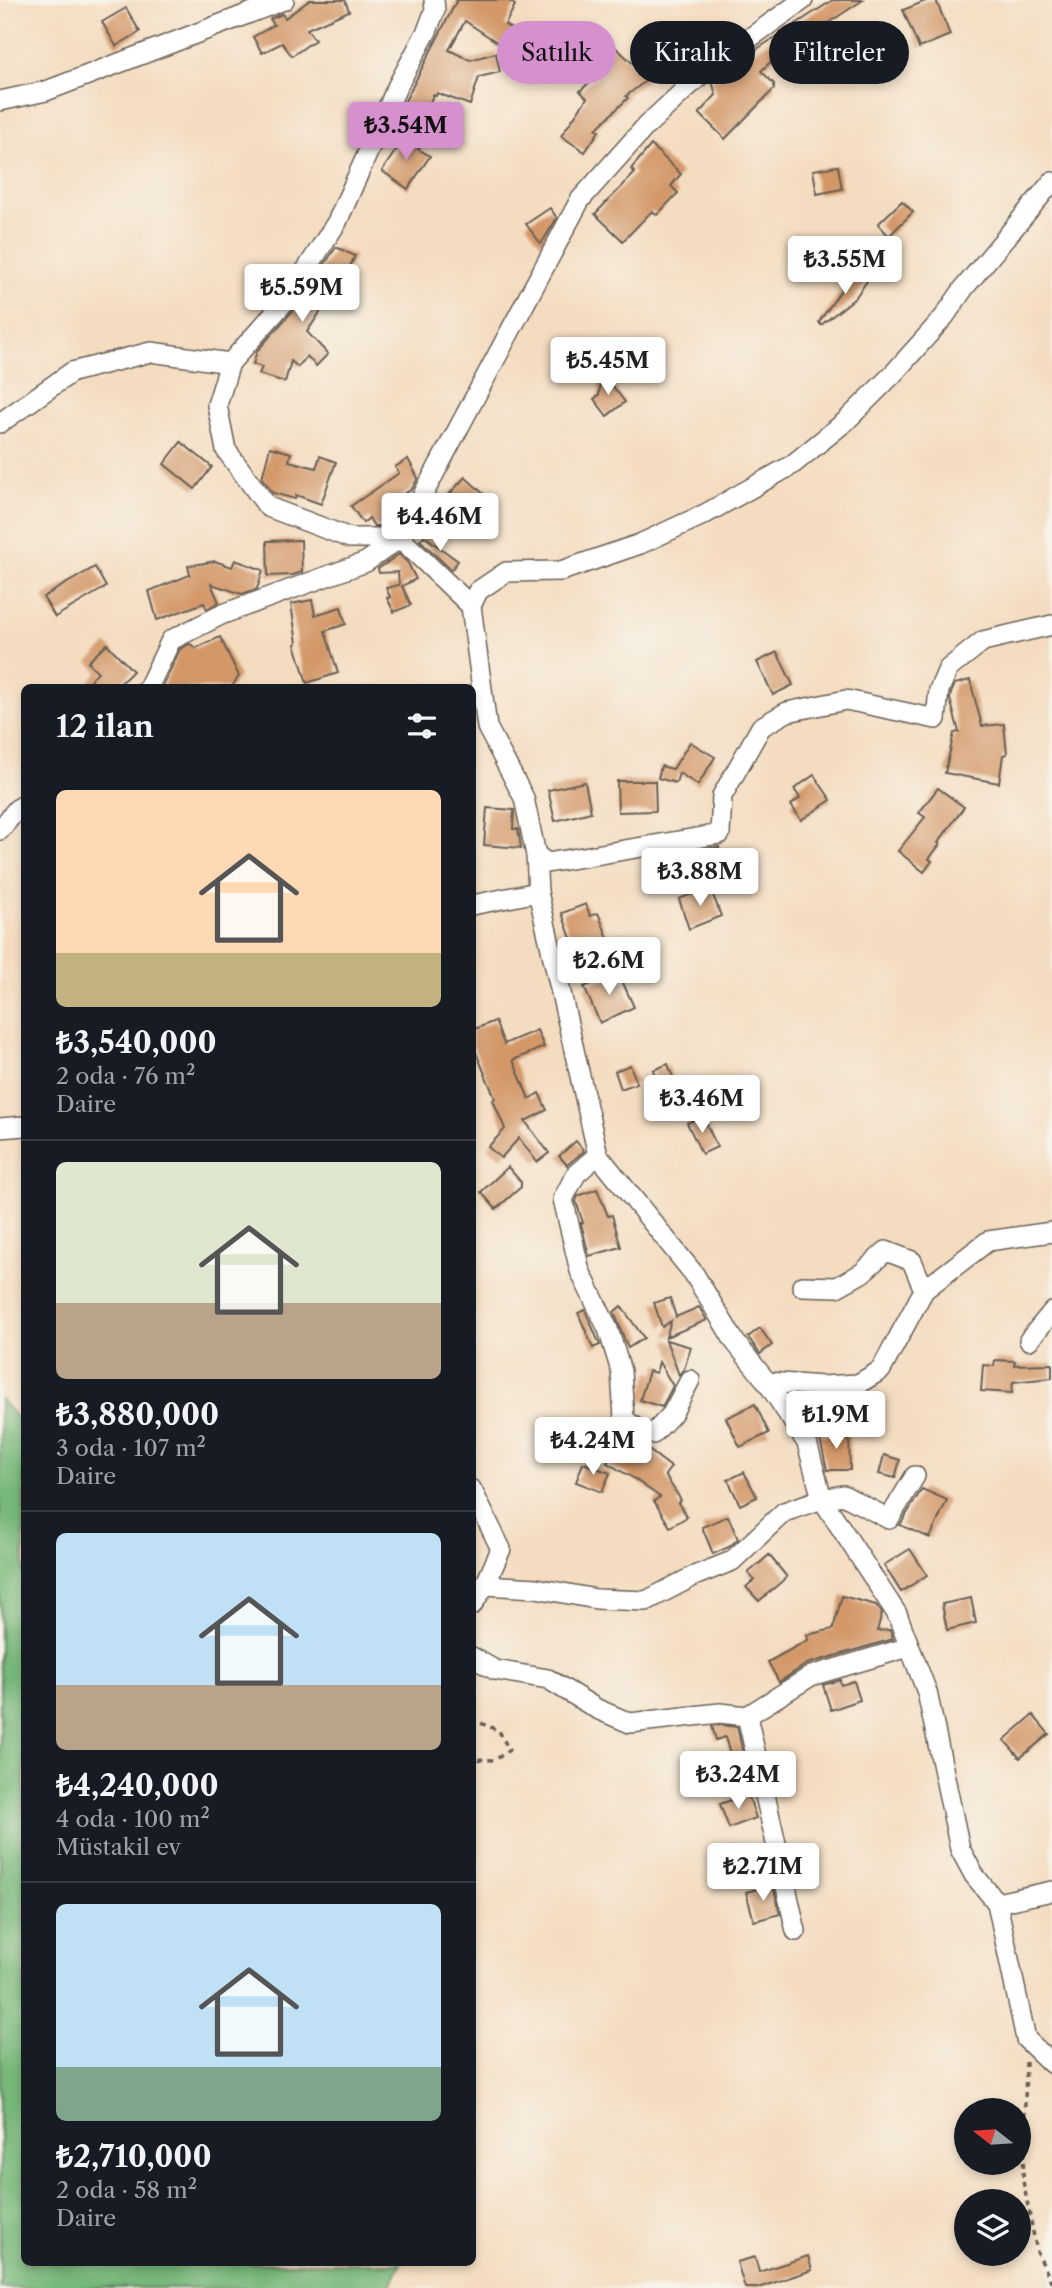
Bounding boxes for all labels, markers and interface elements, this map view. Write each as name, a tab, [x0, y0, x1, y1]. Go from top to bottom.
chip: Satılık	[497, 21, 616, 84]
chip: Kiralık	[630, 21, 755, 84]
chip: Filtreler	[769, 21, 909, 84]
pin: ₺3.54M	[349, 102, 463, 162]
text: ₺3.54M	[364, 111, 448, 139]
pin: ₺3.55M	[788, 236, 902, 296]
text: ₺3.55M	[804, 245, 886, 273]
pin: ₺5.59M	[245, 264, 359, 324]
text: ₺5.59M	[260, 273, 344, 301]
pin: ₺5.45M	[551, 338, 665, 397]
text: ₺5.45M	[567, 346, 649, 374]
pin: ₺4.46M	[383, 494, 497, 553]
text: ₺4.46M	[398, 502, 482, 530]
icon: filters	[403, 707, 441, 745]
text: 12 ilan	[56, 708, 154, 745]
icon: home	[186, 835, 312, 961]
pin: ₺3.88M	[643, 848, 757, 908]
text: ₺3.88M	[657, 857, 743, 885]
pin: ₺2.6M	[560, 937, 658, 997]
text: ₺2.6M	[573, 946, 645, 974]
text: ₺3,540,000	[56, 1024, 217, 1061]
text: 2 oda · 76 m²	[56, 1062, 195, 1090]
pin: ₺3.46M	[645, 1076, 759, 1135]
text: ₺3.46M	[660, 1084, 744, 1112]
text: Daire	[56, 1090, 116, 1118]
icon: home	[186, 1207, 312, 1333]
pin: ₺1.9M	[787, 1392, 885, 1451]
text: ₺3,880,000	[56, 1396, 219, 1433]
text: ₺1.9M	[802, 1400, 870, 1428]
pin: ₺4.24M	[536, 1418, 650, 1477]
text: ₺4.24M	[551, 1426, 635, 1454]
text: 3 oda · 107 m²	[56, 1434, 206, 1462]
text: Daire	[56, 1462, 116, 1490]
icon: home	[186, 1578, 312, 1704]
pin: ₺3.24M	[681, 1752, 795, 1811]
text: ₺3.24M	[696, 1760, 780, 1788]
text: ₺4,240,000	[56, 1767, 219, 1804]
text: 4 oda · 100 m²	[56, 1805, 210, 1833]
text: Müstakil ev	[56, 1833, 181, 1861]
pin: ₺2.71M	[706, 1843, 820, 1903]
text: ₺2.71M	[723, 1852, 803, 1880]
icon: home	[186, 1949, 312, 2075]
north arrow	[954, 2098, 1031, 2175]
map controls	[954, 2098, 1031, 2266]
text: ₺2,710,000	[56, 2138, 212, 2175]
text: 2 oda · 58 m²	[56, 2176, 197, 2204]
button: layers	[954, 2189, 1031, 2266]
text: Daire	[56, 2204, 116, 2232]

